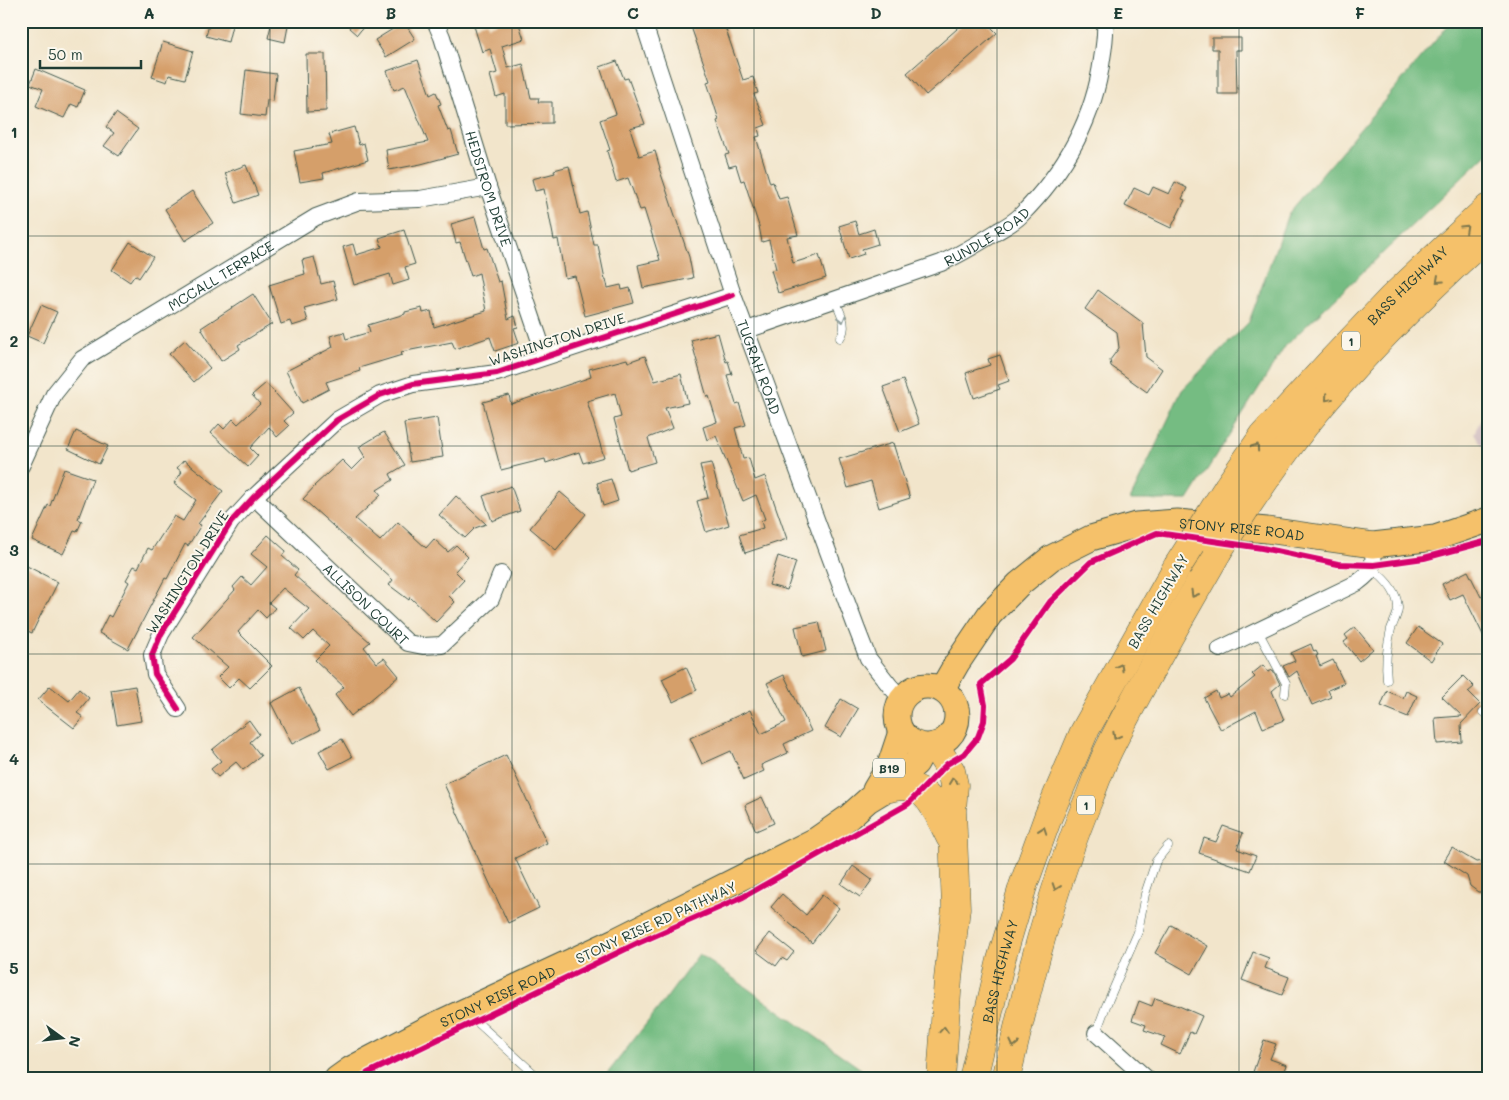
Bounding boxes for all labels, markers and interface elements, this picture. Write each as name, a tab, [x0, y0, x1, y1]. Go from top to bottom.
text: A	[143, 2, 155, 23]
text: B	[386, 2, 396, 23]
text: C	[627, 2, 639, 23]
text: D	[870, 2, 882, 23]
text: E	[1113, 2, 1123, 23]
text: F	[1355, 2, 1365, 23]
scale bar	[40, 38, 141, 70]
text: 50 m	[48, 44, 83, 64]
text: 1	[10, 121, 18, 142]
street label: HEDSTROM DRIVE	[462, 128, 517, 249]
street label: RUNDLE ROAD	[941, 203, 1033, 270]
one-way arrow	[1459, 225, 1468, 234]
street label: MCCALL TERRACE	[164, 236, 277, 314]
street label: BASS HIGHWAY	[1362, 241, 1452, 328]
one-way arrow	[1435, 274, 1444, 283]
street label: WASHINGTON DRIVE	[486, 308, 628, 370]
one-way arrow	[836, 315, 846, 323]
street label: TUGRAH ROAD	[733, 317, 786, 417]
text: 2	[10, 330, 19, 351]
road number: 1	[1342, 332, 1360, 351]
one-way arrow	[1324, 393, 1333, 402]
one-way arrow	[1250, 443, 1259, 453]
street label: WASHINGTON DRIVE	[141, 507, 233, 637]
street label: STONY RISE ROAD	[1179, 513, 1306, 545]
text: 3	[9, 539, 19, 560]
street label: BASS HIGHWAY	[1123, 550, 1193, 652]
street label: ALLISON COURT	[319, 558, 414, 649]
one-way arrow	[1190, 588, 1200, 597]
one-way arrow	[1114, 664, 1124, 673]
one-way arrow	[1112, 731, 1122, 740]
text: 4	[9, 748, 19, 769]
road number: B19	[873, 758, 905, 778]
one-way arrow	[948, 777, 959, 785]
road number: 1	[1077, 796, 1095, 814]
one-way arrow	[1037, 826, 1047, 835]
street label: STONY RISE RD PATHWAY	[573, 876, 739, 968]
one-way arrow	[1052, 882, 1062, 891]
street label: BASS HIGHWAY	[977, 917, 1022, 1025]
text: 5	[9, 957, 19, 978]
street label: STONY RISE ROAD	[437, 961, 558, 1031]
north arrow	[38, 1012, 88, 1062]
one-way arrow	[939, 1026, 950, 1034]
text: N	[64, 1034, 86, 1049]
one-way arrow	[1009, 1039, 1020, 1048]

